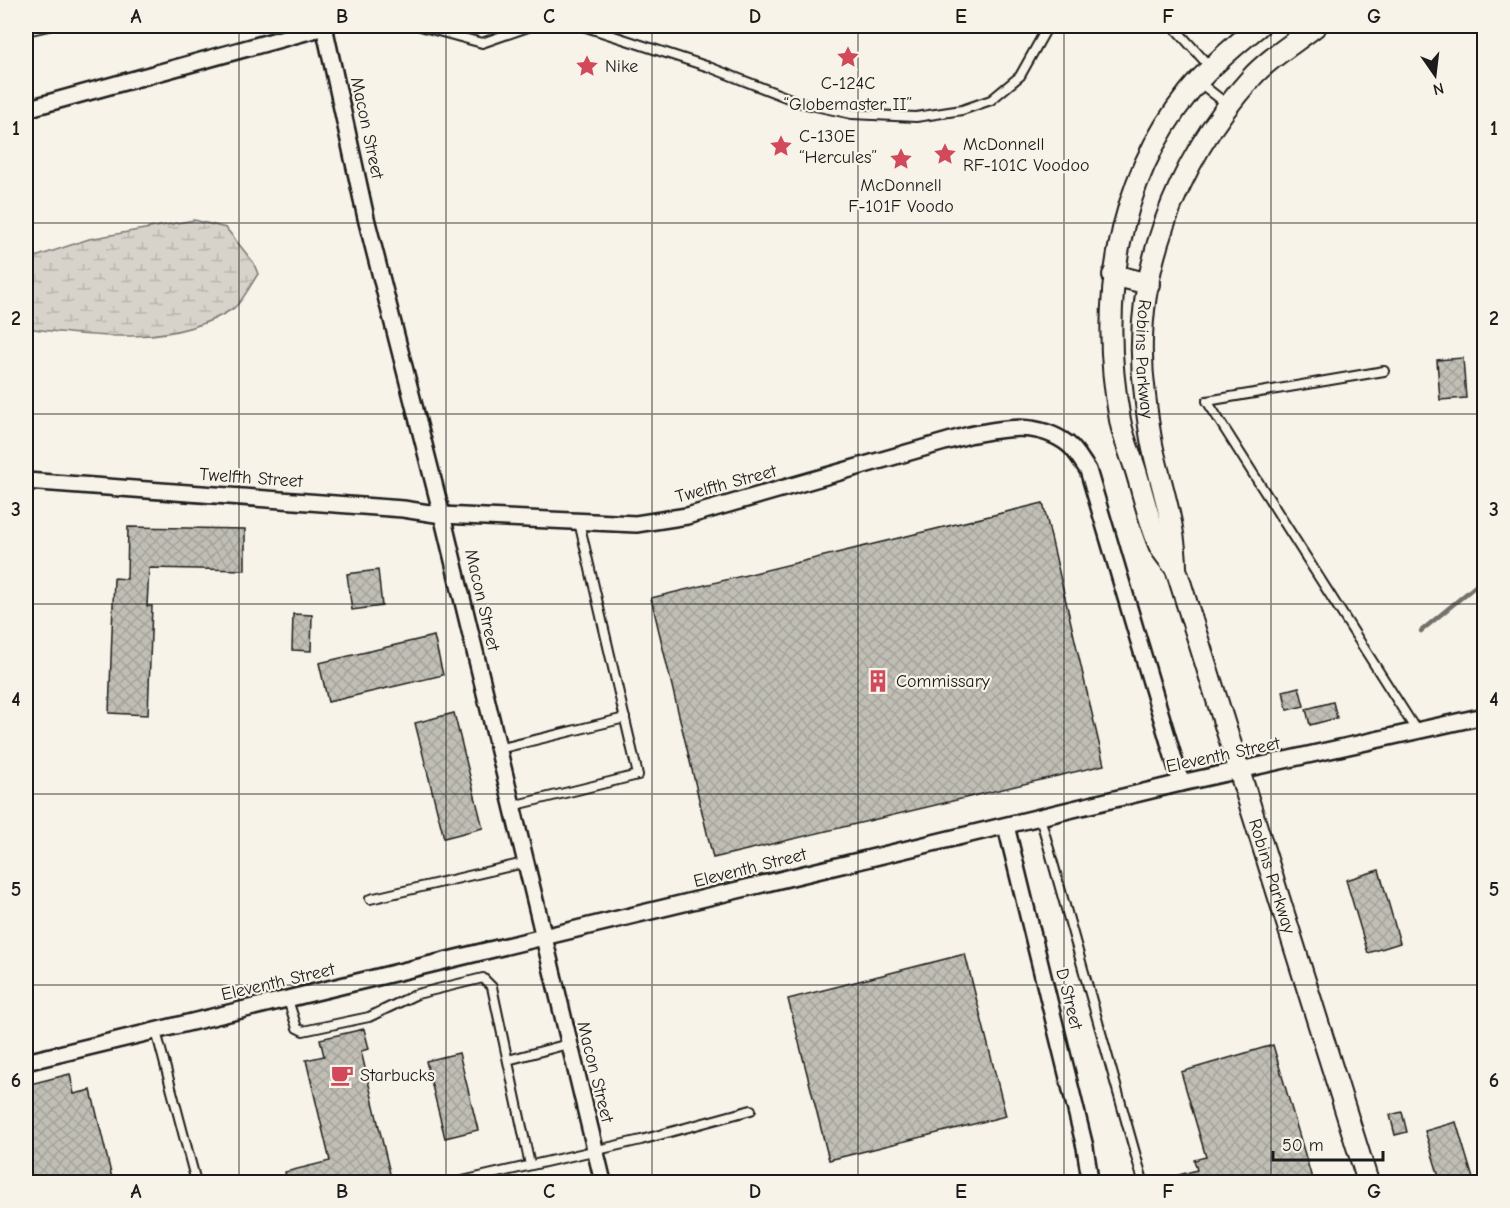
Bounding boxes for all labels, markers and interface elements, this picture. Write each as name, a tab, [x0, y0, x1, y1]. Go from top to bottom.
text: A	[130, 5, 142, 28]
text: B	[336, 5, 348, 28]
text: C	[543, 5, 555, 28]
text: D	[749, 5, 761, 28]
text: E	[955, 5, 967, 28]
text: F	[1162, 5, 1174, 28]
text: G	[1367, 5, 1381, 28]
place icon: C-124C “Globemaster II”	[835, 44, 861, 70]
north arrow	[1405, 45, 1465, 105]
place icon: Nike	[574, 53, 600, 79]
place label: Nike	[605, 56, 638, 77]
place label: C-124C “Globemaster II”	[784, 73, 913, 115]
street label: Macon Street	[346, 75, 388, 182]
text: N	[1431, 79, 1446, 99]
text: 1	[12, 117, 20, 140]
text: 1	[1490, 117, 1498, 140]
place label: C-130E “Hercules”	[799, 126, 877, 168]
place icon: C-130E “Hercules”	[768, 133, 794, 159]
place label: McDonnell RF-101C Voodoo	[963, 134, 1089, 176]
place icon: McDonnell RF-101C Voodoo	[932, 141, 958, 167]
place icon: McDonnell F-101F Voodo	[888, 146, 914, 172]
place label: McDonnell F-101F Voodo	[848, 175, 954, 217]
street label: Robins Parkway	[1131, 298, 1158, 421]
text: 2	[11, 307, 21, 330]
text: 2	[1489, 307, 1499, 330]
street label: Twelfth Street	[673, 460, 780, 508]
street label: Twelfth Street	[199, 464, 304, 492]
text: 3	[11, 498, 21, 521]
text: 3	[1489, 498, 1499, 521]
street label: Macon Street	[460, 547, 504, 654]
building icon: Commissary	[865, 668, 891, 694]
place label: Commissary	[896, 671, 991, 692]
text: 4	[11, 688, 21, 711]
text: 4	[1489, 688, 1499, 711]
street label: Eleventh Street	[1164, 733, 1283, 777]
street label: Robins Parkway	[1244, 816, 1300, 937]
street label: Eleventh Street	[691, 844, 810, 892]
text: 5	[11, 878, 21, 901]
text: 5	[1489, 878, 1499, 901]
street label: Eleventh Street	[219, 959, 338, 1005]
street label: D Street	[1051, 966, 1087, 1033]
street label: Macon Street	[572, 1019, 618, 1126]
cafe icon: Starbucks	[329, 1062, 355, 1088]
place label: Starbucks	[360, 1065, 435, 1086]
text: 6	[11, 1069, 21, 1092]
text: 6	[1489, 1069, 1499, 1092]
scale bar	[1273, 1124, 1382, 1162]
text: 50 m	[1282, 1135, 1324, 1156]
text: A	[130, 1180, 142, 1203]
text: B	[336, 1180, 348, 1203]
text: C	[543, 1180, 555, 1203]
text: D	[749, 1180, 761, 1203]
text: E	[955, 1180, 967, 1203]
text: F	[1162, 1180, 1174, 1203]
text: G	[1367, 1180, 1381, 1203]

